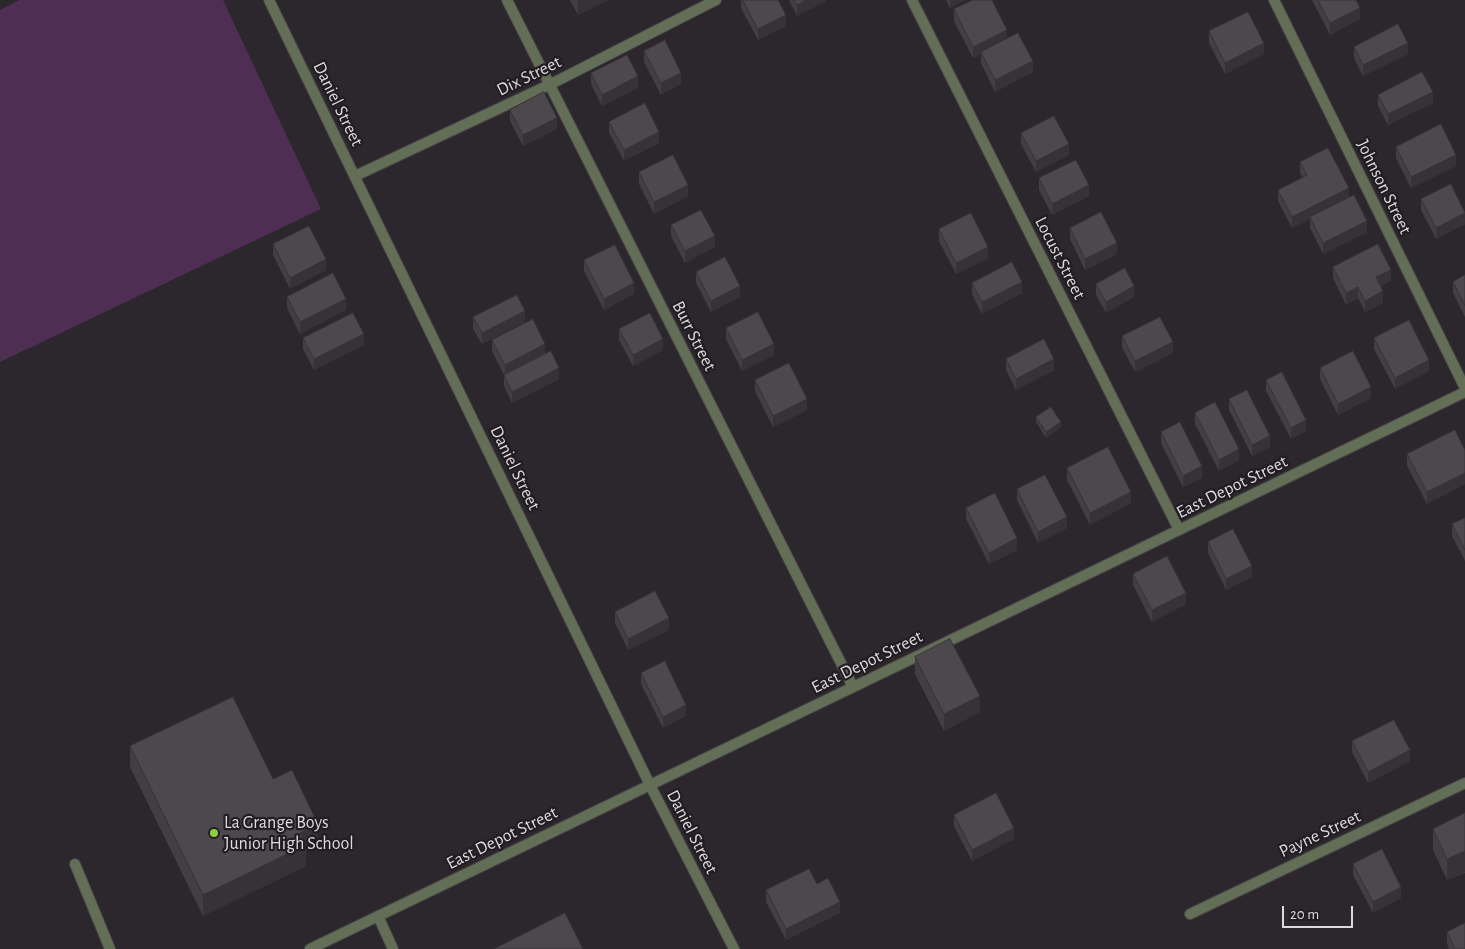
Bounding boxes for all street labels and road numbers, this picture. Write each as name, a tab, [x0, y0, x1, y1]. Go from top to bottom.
street label: Dix Street	[493, 51, 565, 101]
street label: Daniel Street	[308, 58, 368, 150]
street label: Johnson Street	[1352, 136, 1416, 238]
street label: Locust Street	[1030, 213, 1090, 303]
street label: Burr Street	[667, 297, 721, 375]
street label: Daniel Street	[485, 422, 545, 514]
street label: East Depot Street	[1173, 451, 1291, 523]
street label: East Depot Street	[808, 626, 926, 698]
street label: Daniel Street	[662, 786, 722, 878]
street label: East Depot Street	[443, 802, 561, 874]
street label: Payne Street	[1276, 806, 1364, 862]

